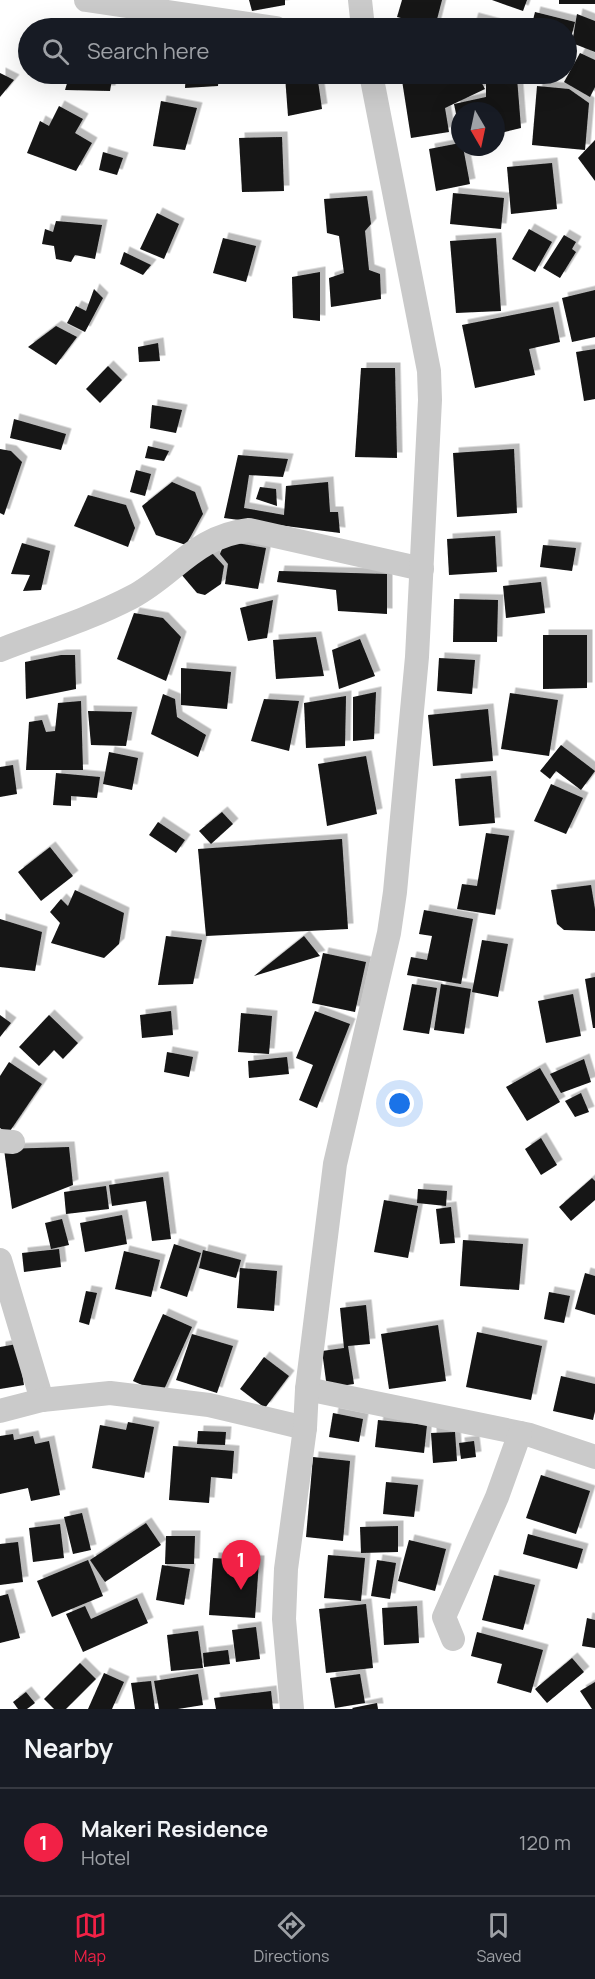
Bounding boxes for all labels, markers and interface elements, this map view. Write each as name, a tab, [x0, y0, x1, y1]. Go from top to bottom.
search box	[18, 18, 577, 84]
icon: search	[39, 35, 72, 68]
text: Search here	[87, 36, 209, 66]
north arrow	[451, 102, 505, 156]
your location	[385, 1089, 414, 1118]
pin: 1	[222, 1540, 260, 1590]
text: Nearby	[24, 1730, 113, 1766]
text: Makeri Residence	[81, 1814, 268, 1844]
text: 1	[39, 1829, 48, 1856]
text: 120 m	[519, 1829, 571, 1856]
text: Hotel	[81, 1844, 131, 1871]
tab: Map	[74, 1909, 107, 1967]
tab: Directions	[254, 1909, 329, 1967]
tab: Saved	[476, 1909, 521, 1967]

